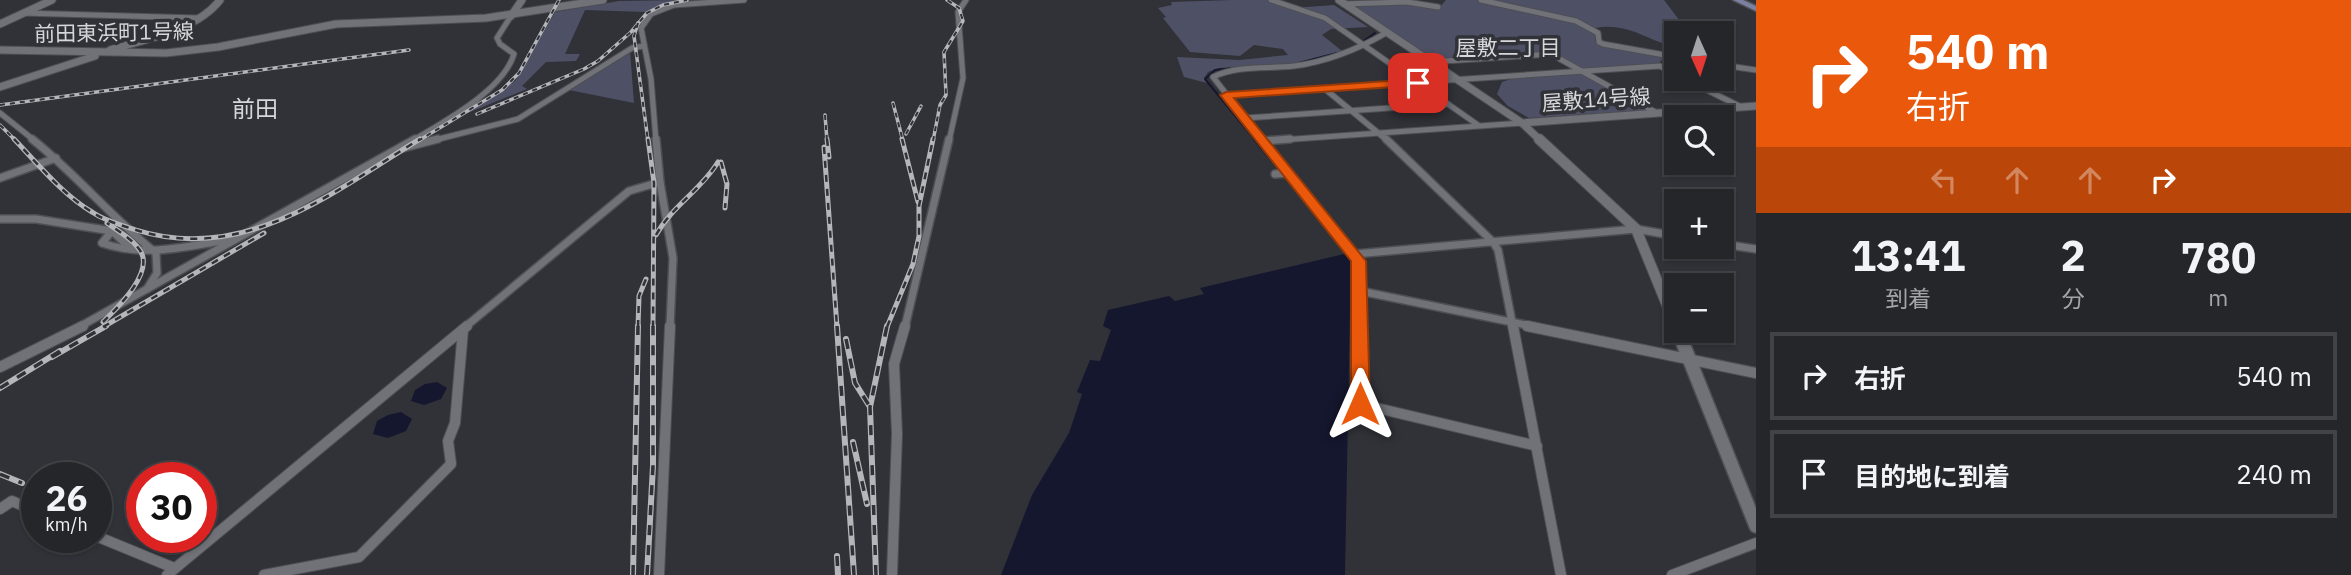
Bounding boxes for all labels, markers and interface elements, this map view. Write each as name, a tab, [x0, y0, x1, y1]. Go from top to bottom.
street label: 前田東浜町1号線	[34, 17, 194, 47]
text: 540 m	[1906, 19, 2050, 82]
north arrow	[1664, 21, 1734, 91]
map controls	[1664, 21, 1734, 343]
icon: right	[1791, 28, 1882, 119]
district label: 屋敷二丁目	[1456, 33, 1561, 61]
pin	[1388, 53, 1448, 113]
icon: arrive	[1399, 64, 1437, 102]
street label: 屋敷14号線	[1540, 81, 1651, 117]
text: 右折	[1906, 85, 1970, 127]
district label: 前田	[232, 93, 278, 123]
button: search	[1664, 105, 1734, 175]
icon: left	[1925, 161, 1963, 199]
icon: ahead	[1998, 161, 2036, 199]
icon: ahead	[2071, 161, 2109, 199]
icon: right	[2144, 161, 2182, 199]
button: +	[1664, 189, 1734, 259]
text: 13:41	[1851, 228, 1966, 283]
text: 2	[2060, 228, 2086, 283]
text: 780	[2181, 230, 2256, 285]
button: −	[1664, 273, 1734, 343]
text: m	[2208, 282, 2228, 312]
text: 到着	[1885, 283, 1931, 313]
text: 分	[2062, 283, 2085, 313]
icon: right	[1795, 357, 1833, 395]
text: 540 m	[2236, 359, 2312, 393]
text: 右折	[1854, 361, 1906, 395]
position arrow	[1323, 367, 1397, 441]
icon: arrive	[1795, 455, 1833, 493]
text: 240 m	[2236, 457, 2312, 491]
text: 目的地に到着	[1854, 459, 2010, 493]
speed limit sign: 30	[126, 462, 217, 553]
text: 26	[45, 475, 88, 521]
text: km/h	[45, 513, 88, 536]

